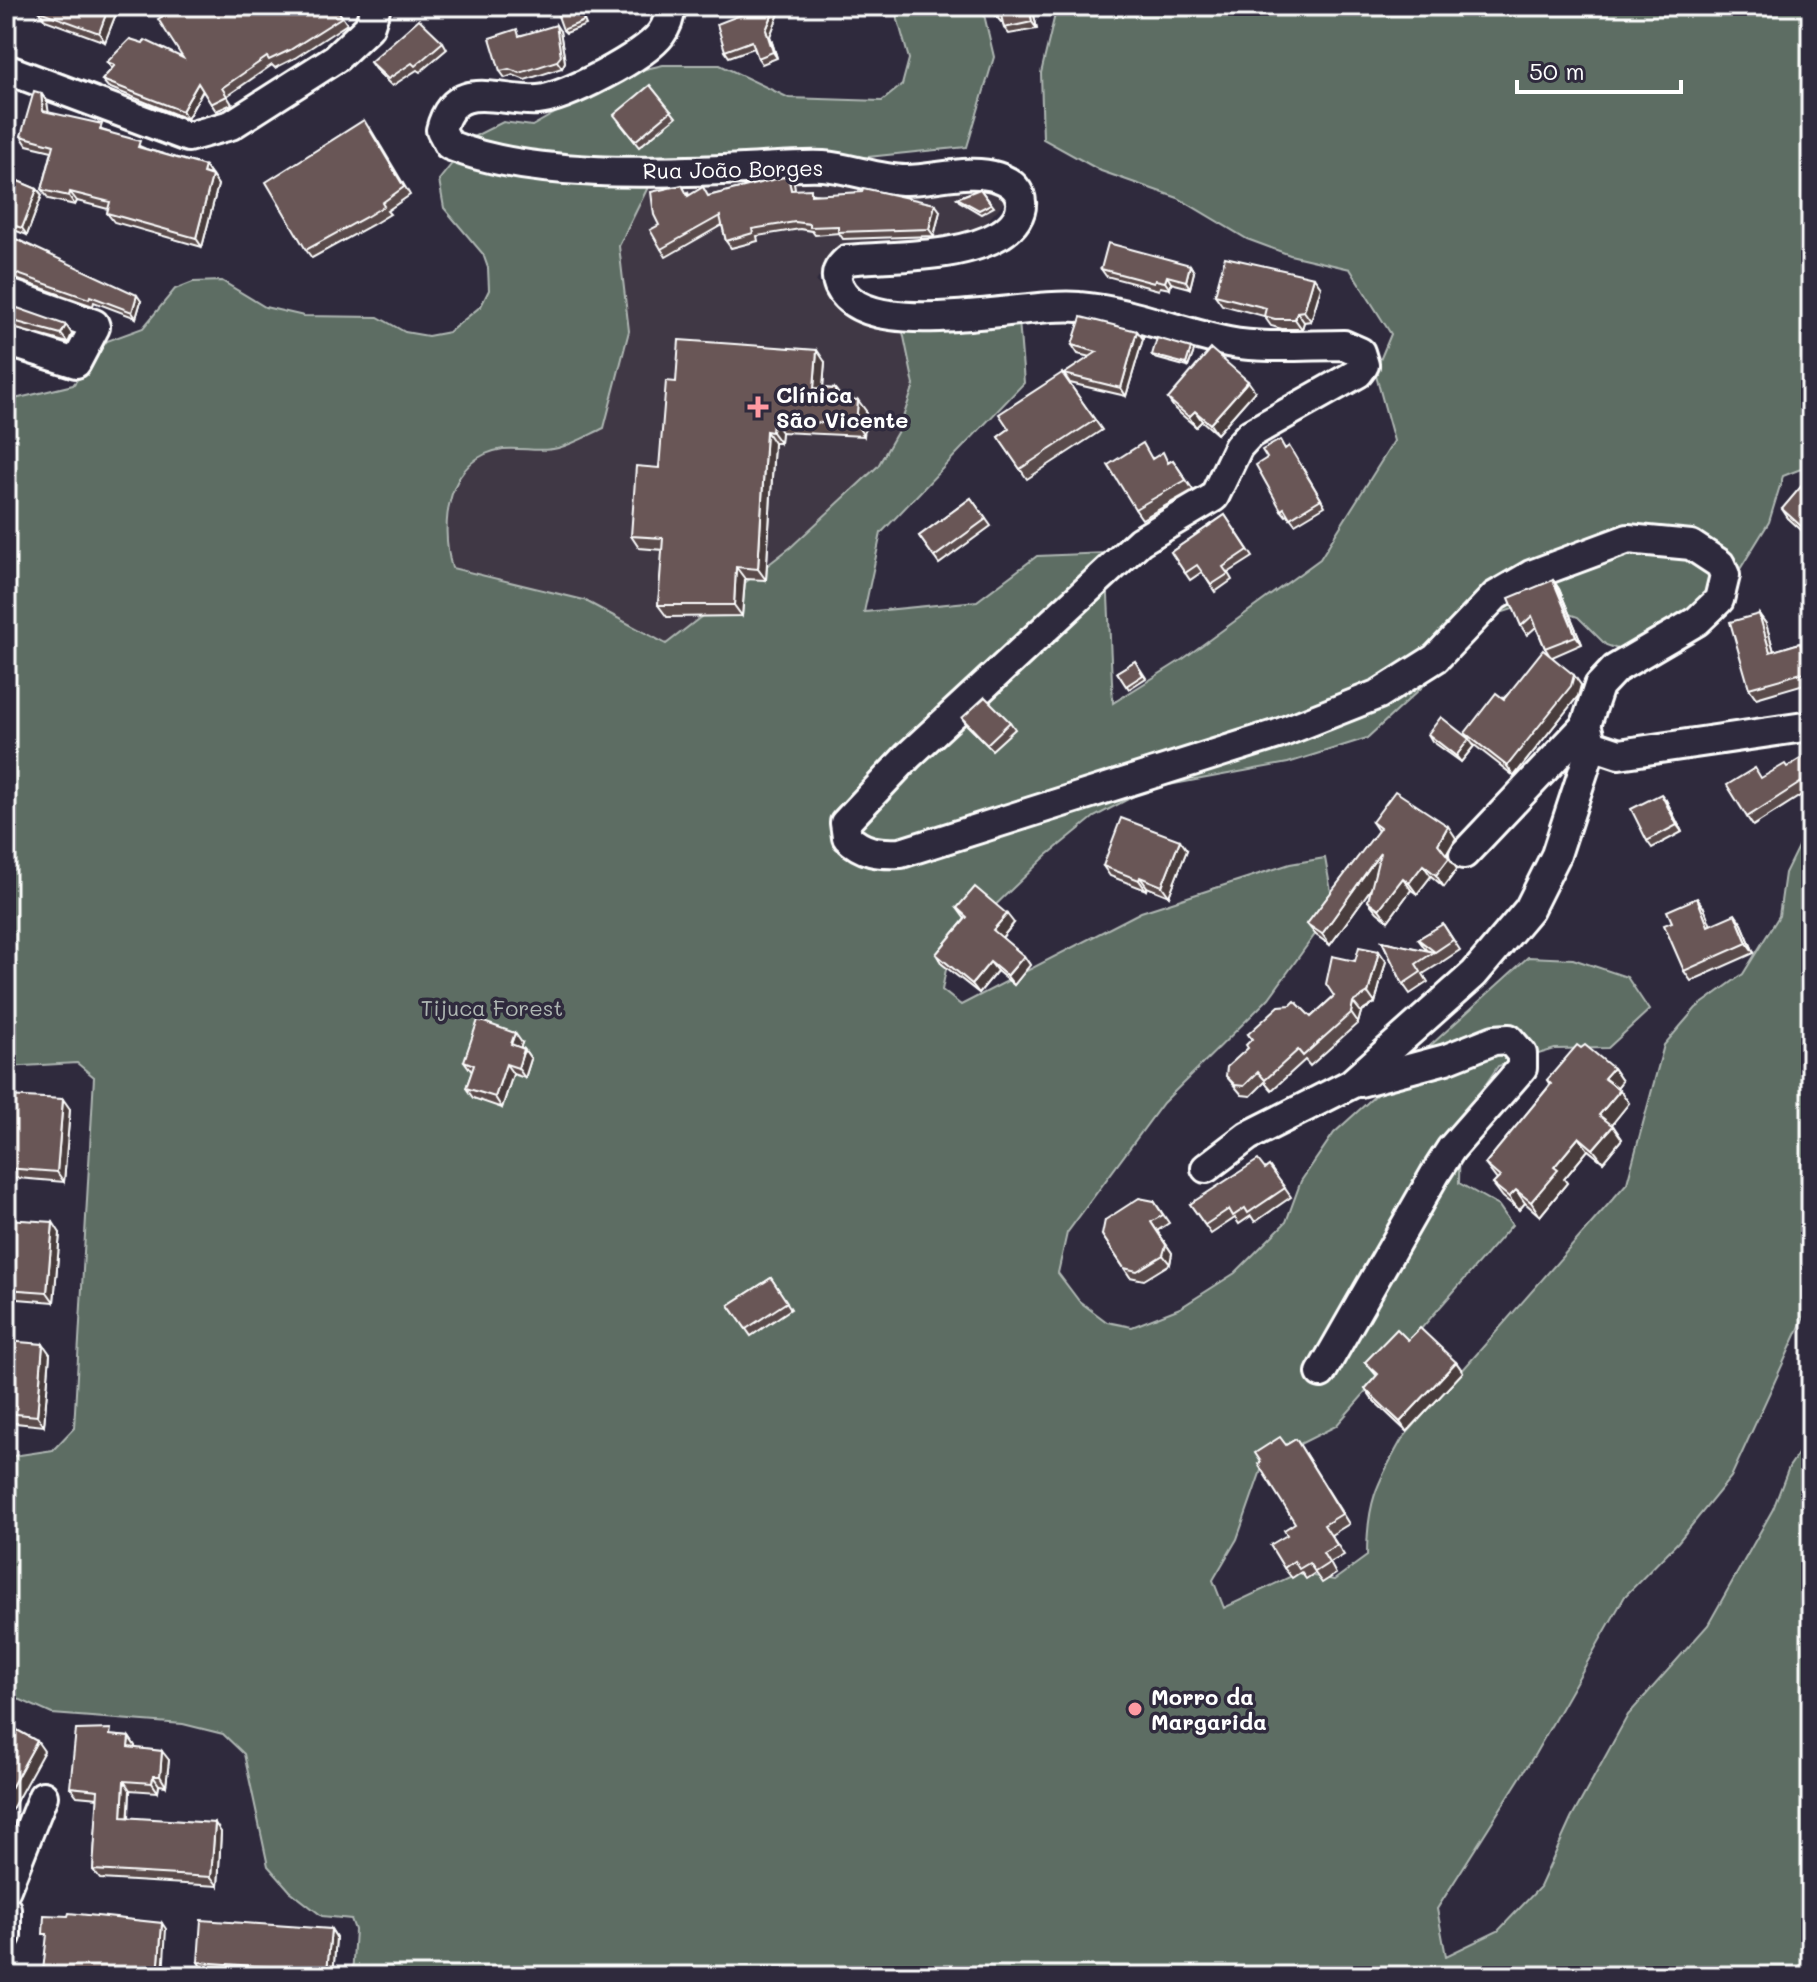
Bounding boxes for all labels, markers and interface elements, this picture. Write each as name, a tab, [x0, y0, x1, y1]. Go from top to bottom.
scale bar	[1517, 44, 1681, 94]
text: 50 m	[1529, 55, 1585, 86]
street label: Rua João Borges	[642, 153, 824, 185]
place label: Clínica São Vicente	[776, 380, 908, 434]
marker: Clínica São Vicente	[747, 396, 769, 418]
park label: Tijuca Forest	[421, 993, 563, 1022]
place label: Morro da Margarida	[1151, 1682, 1267, 1736]
marker: Morro da Margarida	[1126, 1700, 1144, 1718]

